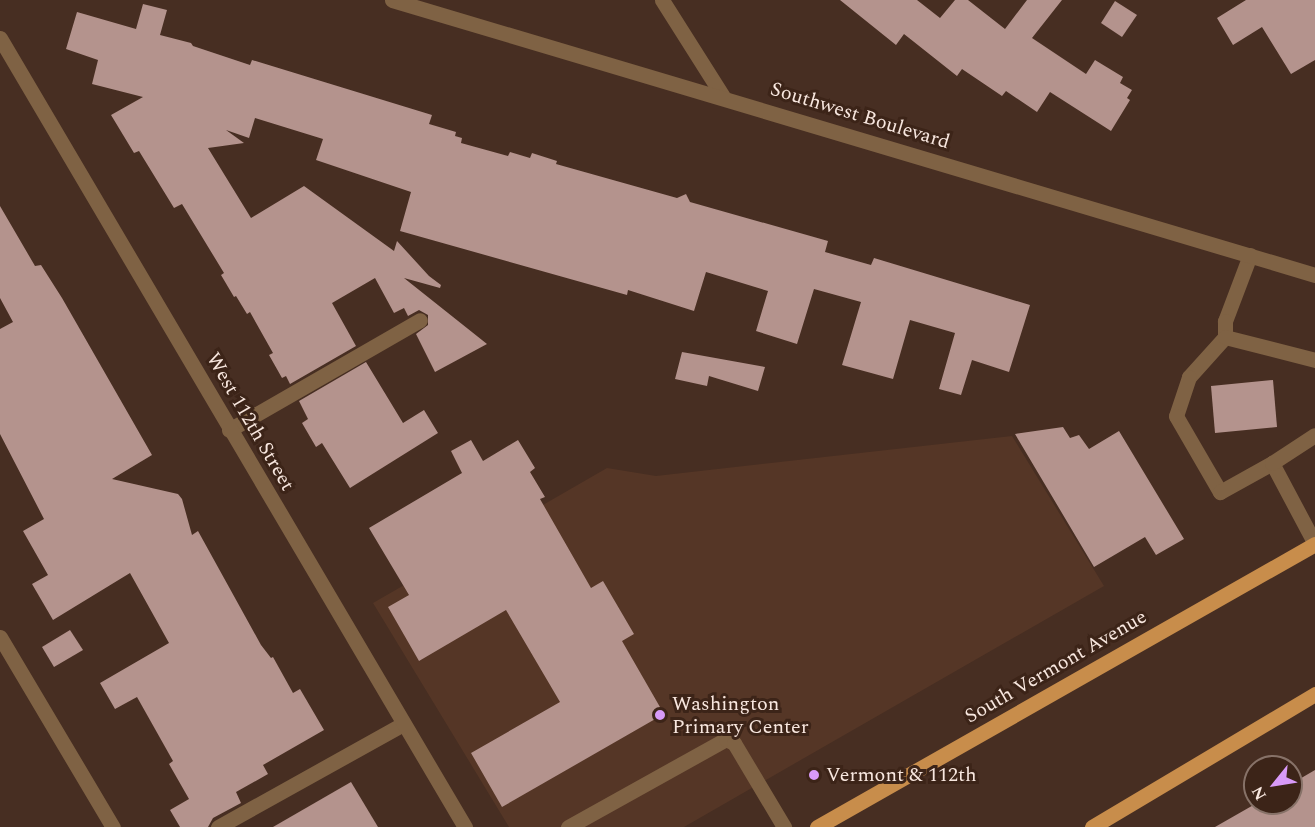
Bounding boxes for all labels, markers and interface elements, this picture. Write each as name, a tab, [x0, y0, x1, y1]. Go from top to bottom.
street label: Southwest Boulevard	[767, 77, 953, 155]
street label: West 112th Street	[201, 349, 299, 495]
street label: South Vermont Avenue	[961, 605, 1151, 729]
place label: Washington Primary Center	[672, 692, 809, 739]
marker: Washington Primary Center	[653, 708, 667, 722]
north arrow	[1243, 755, 1303, 815]
place label: Vermont & 112th	[826, 763, 977, 787]
marker: Vermont & 112th	[807, 768, 821, 782]
text: N	[1245, 781, 1273, 805]

